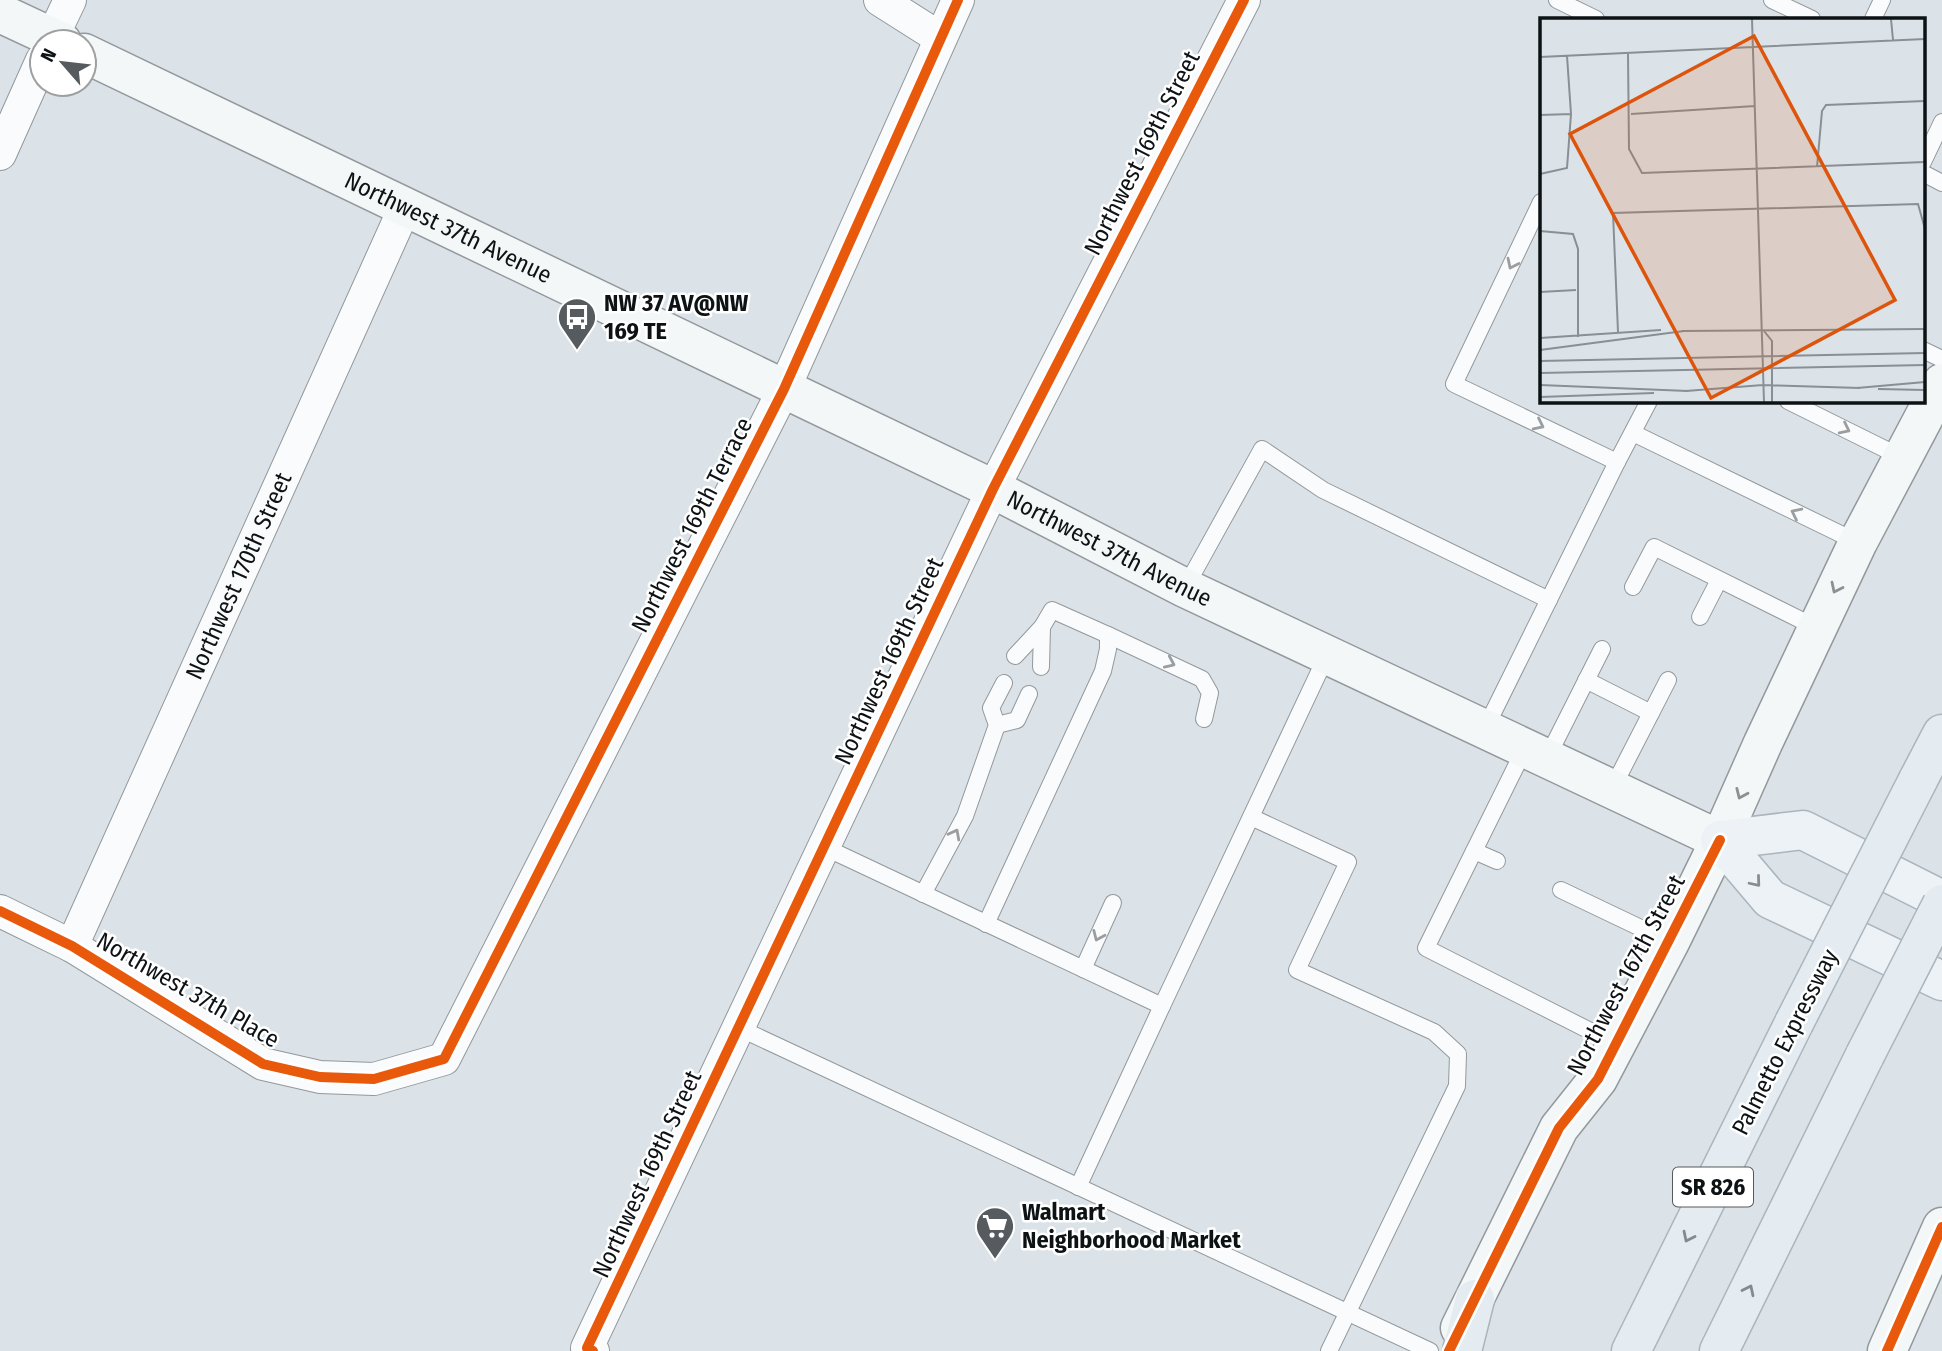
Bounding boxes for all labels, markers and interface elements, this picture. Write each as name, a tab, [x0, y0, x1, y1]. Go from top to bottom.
inset map	[1540, 18, 1924, 402]
north arrow	[28, 28, 98, 98]
text: N	[36, 45, 61, 66]
street label: Northwest 169th Street	[1078, 46, 1206, 260]
street label: Northwest 37th Avenue	[340, 166, 556, 289]
one-way arrow	[1506, 257, 1520, 269]
place label: NW 37 AV@NW 169 TE	[604, 289, 749, 345]
bus stop icon: NW 37 AV@NW 169 TE	[556, 296, 598, 351]
street label: Northwest 169th Terrace	[626, 413, 758, 637]
one-way arrow	[1532, 416, 1544, 430]
one-way arrow	[1838, 421, 1851, 435]
street label: Northwest 170th Street	[180, 468, 298, 684]
street label: Northwest 37th Avenue	[1002, 485, 1216, 613]
one-way arrow	[1791, 507, 1803, 521]
street label: Northwest 169th Street	[829, 553, 949, 769]
one-way arrow	[1830, 581, 1844, 593]
one-way arrow	[1163, 655, 1175, 669]
one-way arrow	[1735, 787, 1749, 799]
one-way arrow	[947, 829, 960, 841]
street label: Northwest 167th Street	[1561, 870, 1691, 1080]
one-way arrow	[1747, 875, 1760, 887]
street label: Northwest 37th Place	[92, 926, 284, 1054]
one-way arrow	[1092, 929, 1106, 941]
street label: Palmetto Expressway	[1726, 944, 1844, 1140]
street label: Northwest 169th Street	[587, 1066, 707, 1282]
road number: SR 826	[1673, 1168, 1753, 1206]
place label: Walmart Neighborhood Market	[1022, 1198, 1241, 1254]
supermarket icon: Walmart Neighborhood Market	[974, 1205, 1016, 1260]
one-way arrow	[1682, 1230, 1696, 1242]
one-way arrow	[1741, 1285, 1755, 1297]

